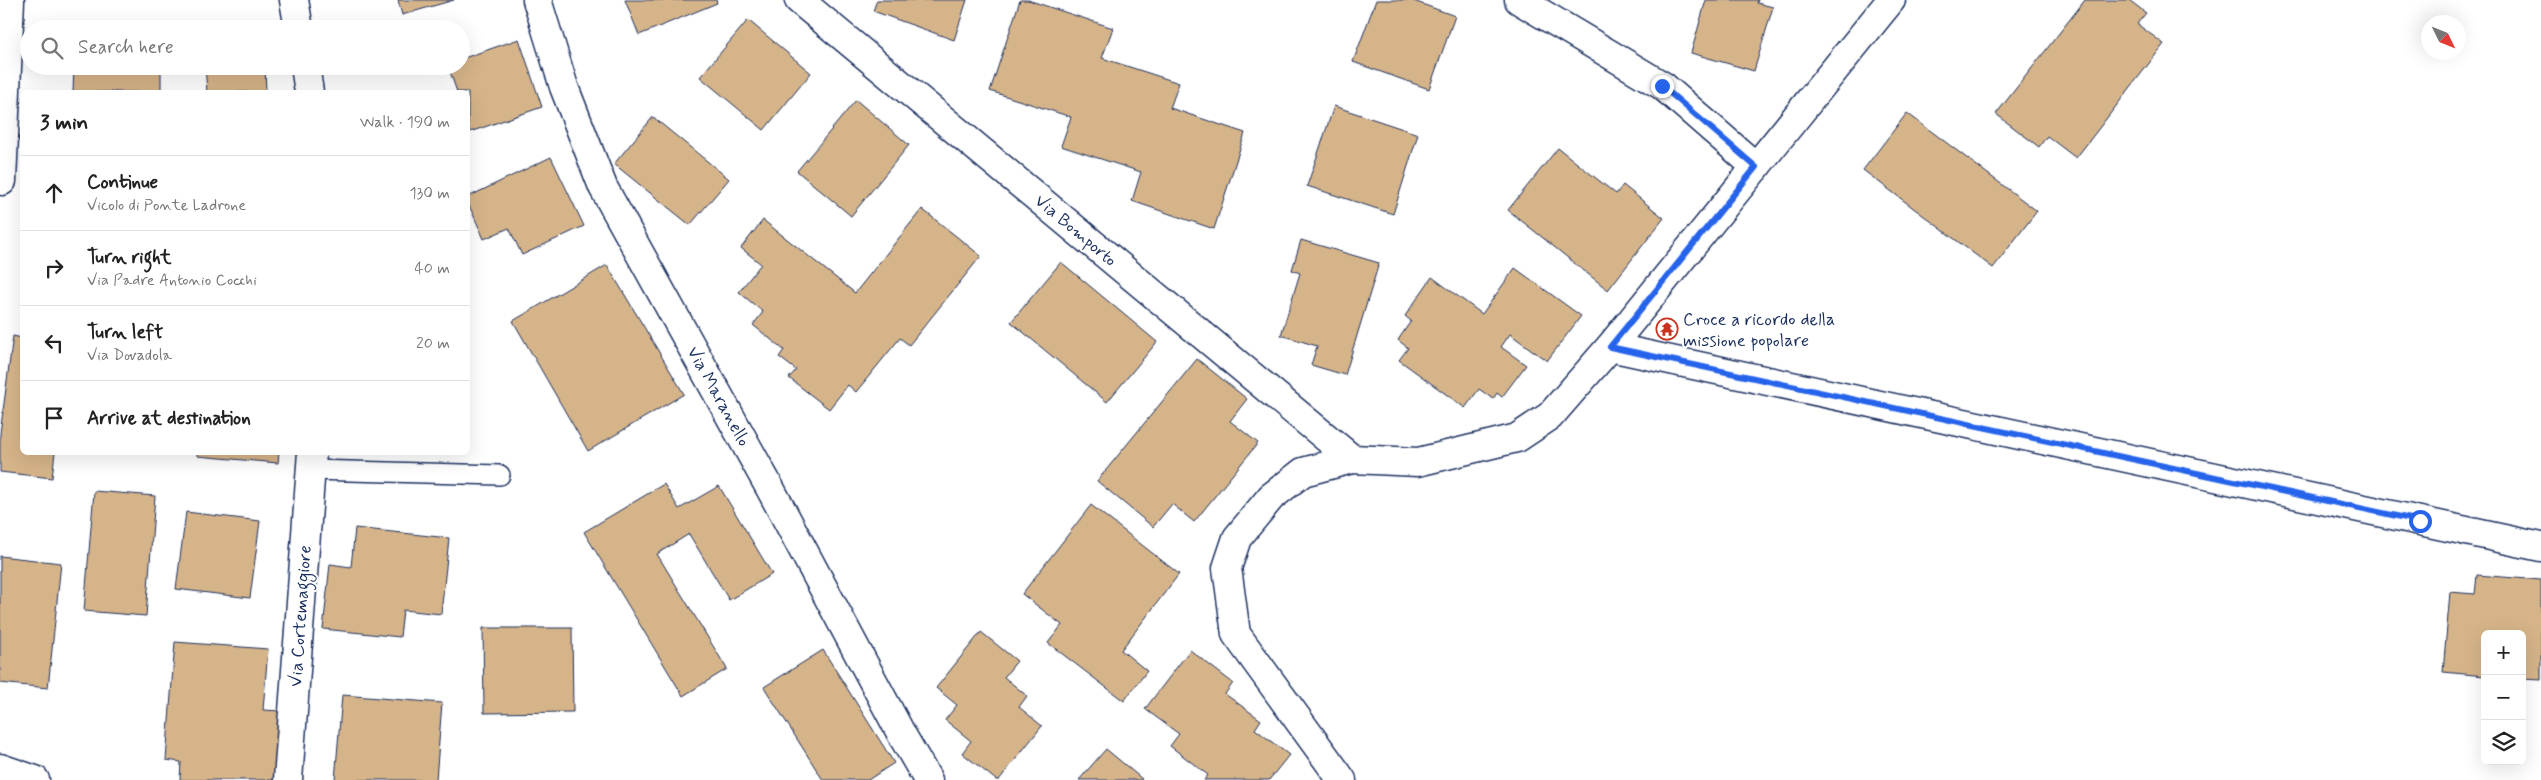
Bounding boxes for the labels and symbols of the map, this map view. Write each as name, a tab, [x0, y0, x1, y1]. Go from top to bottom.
north arrow	[2421, 15, 2466, 60]
route end	[1651, 75, 1674, 98]
street label: Via Bomporto	[1029, 189, 1122, 272]
place label: Croce a ricordo della missione popolare	[1683, 308, 1835, 353]
temple icon: Croce a ricordo della missione popolare	[1655, 317, 1679, 341]
street label: Via Maranello	[681, 342, 755, 451]
route start	[2409, 510, 2432, 533]
street label: Via Cortemaggiore	[284, 544, 320, 688]

